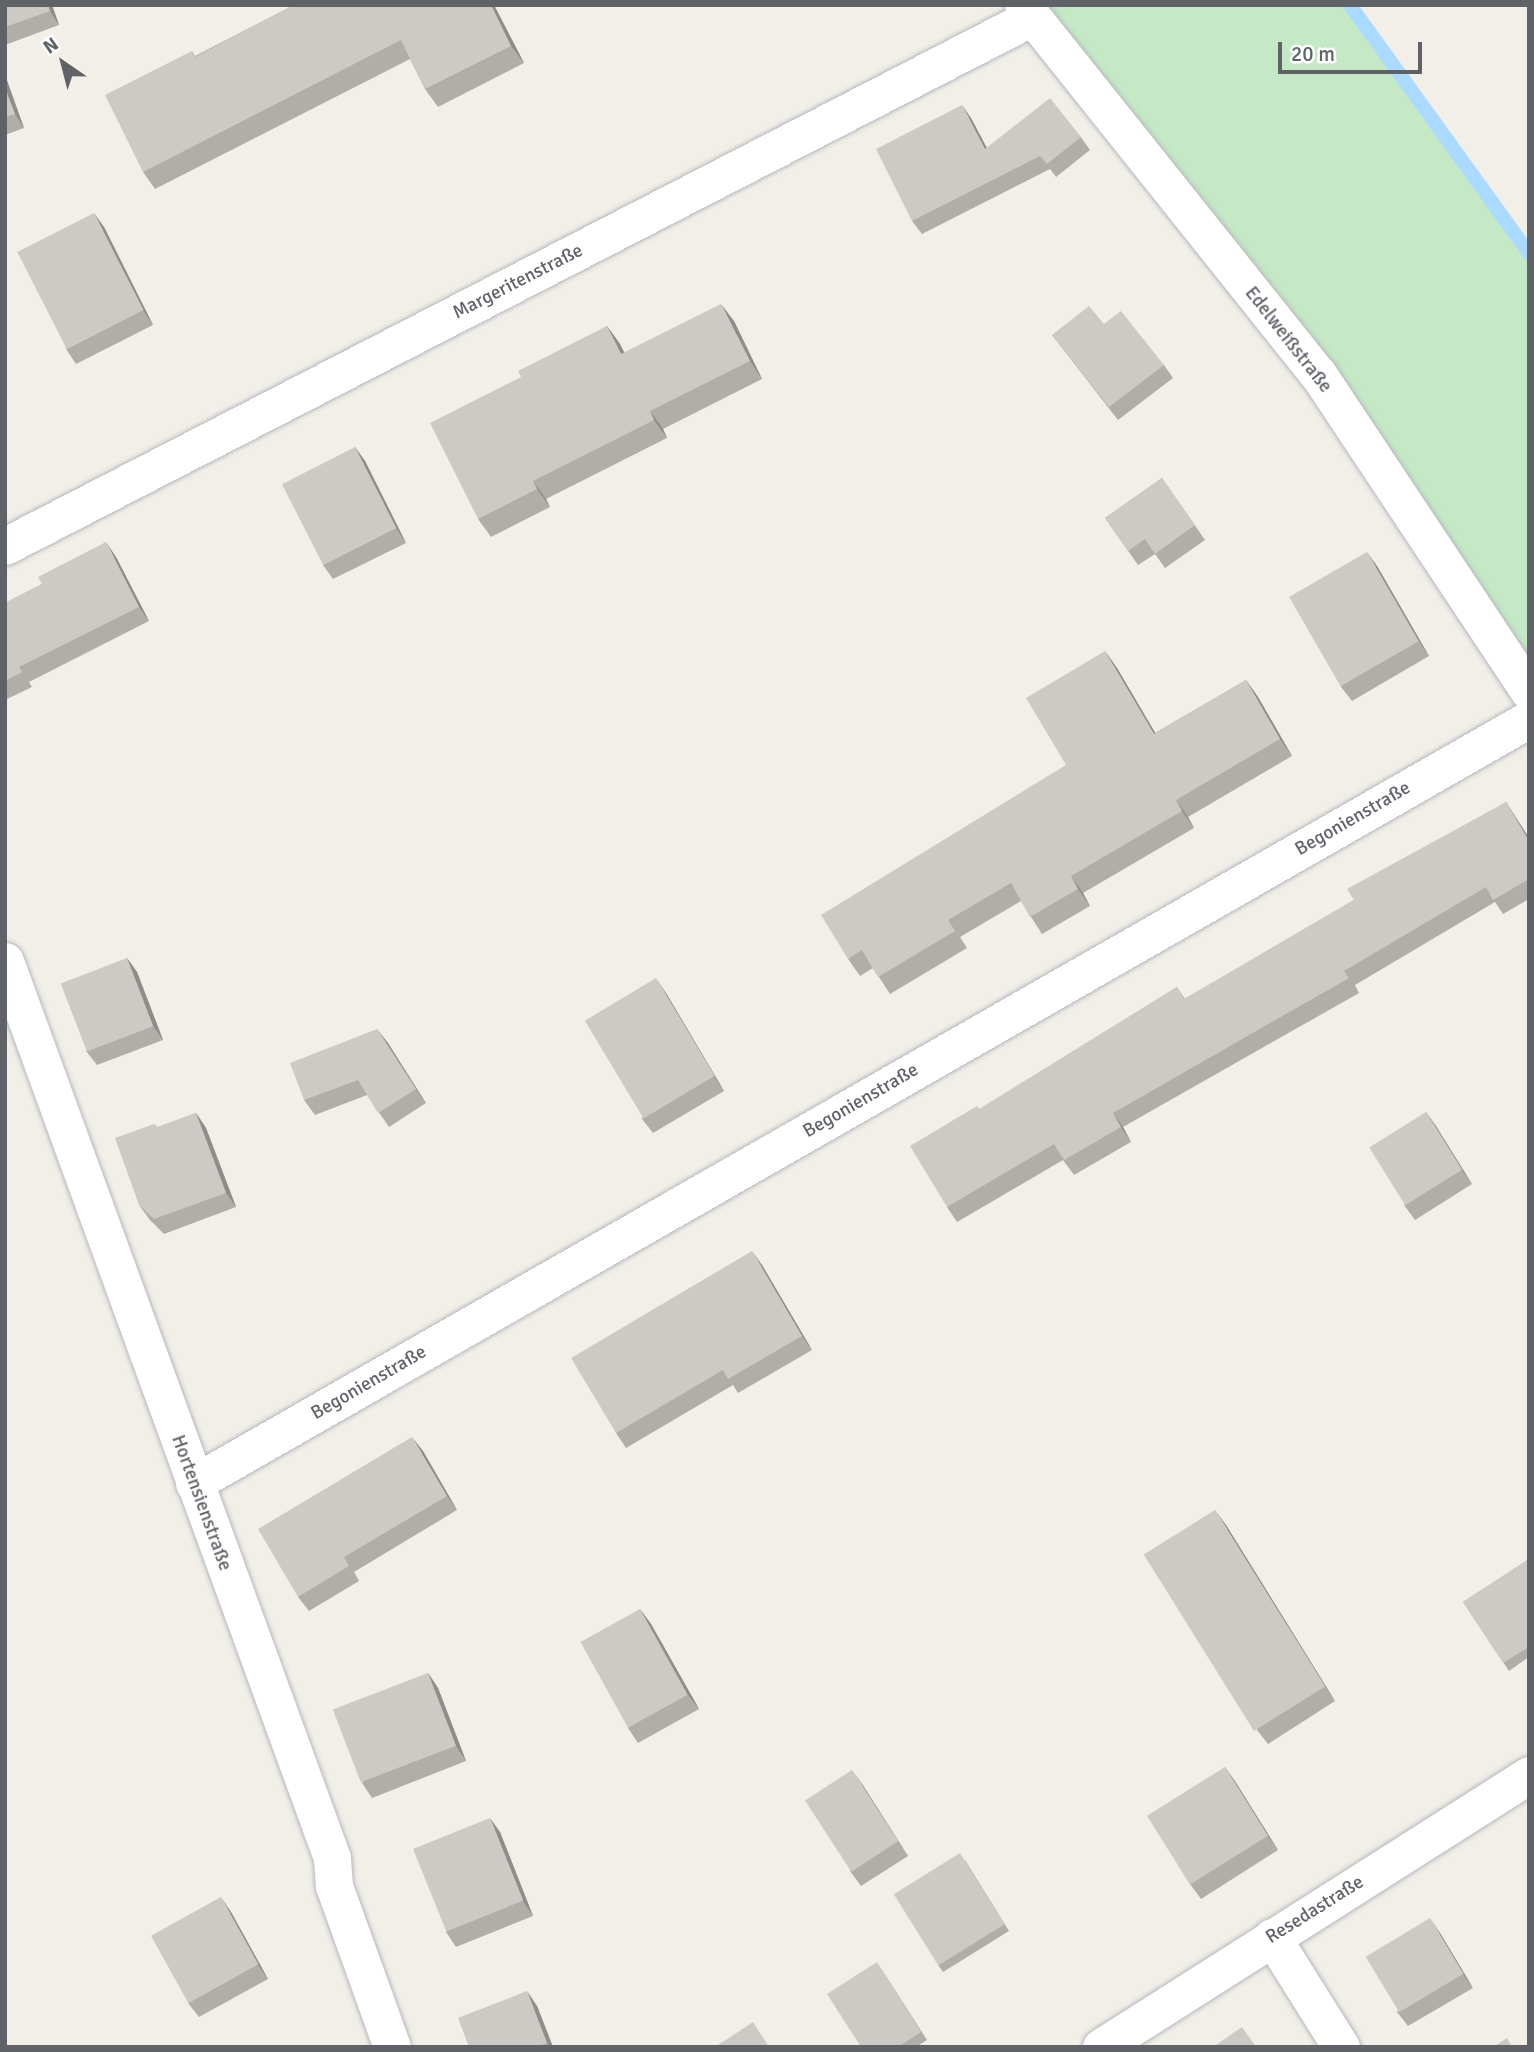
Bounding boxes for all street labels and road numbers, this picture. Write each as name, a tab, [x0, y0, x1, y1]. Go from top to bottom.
street label: Margeritenstraße	[449, 239, 587, 325]
street label: Edelweißstraße	[1239, 282, 1337, 398]
street label: Begonienstraße	[1291, 777, 1415, 861]
street label: Begonienstraße	[799, 1059, 923, 1143]
street label: Begonienstraße	[307, 1341, 431, 1425]
street label: Hortensienstraße	[166, 1432, 236, 1574]
street label: Resedastraße	[1262, 1871, 1368, 1949]

